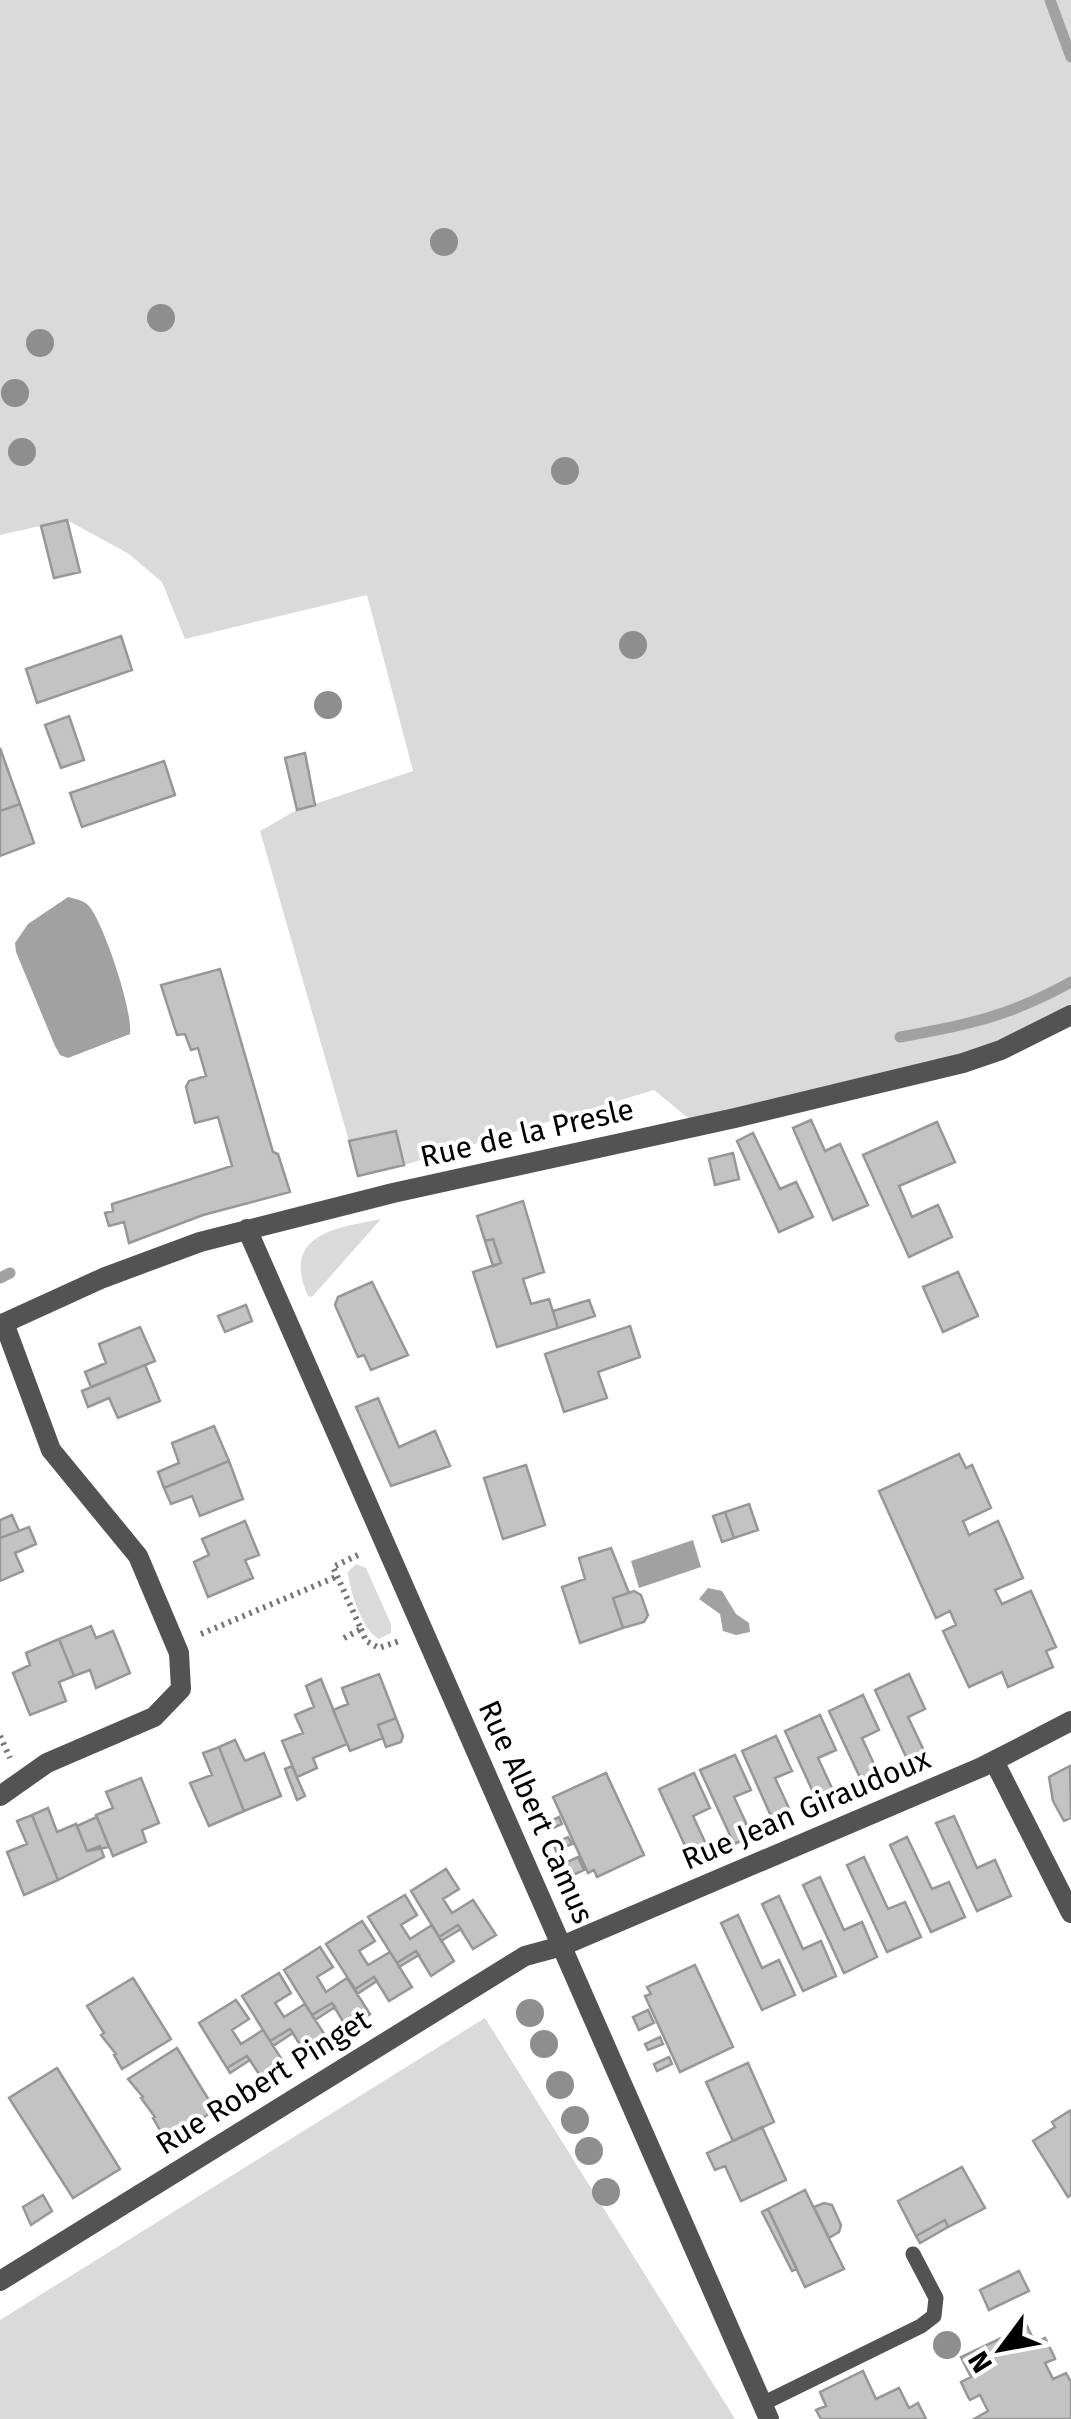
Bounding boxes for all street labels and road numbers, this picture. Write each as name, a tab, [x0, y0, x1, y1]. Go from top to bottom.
street label: Rue de la Presle	[417, 1091, 637, 1175]
street label: Rue Albert Camus	[471, 1695, 601, 1929]
street label: Rue Jean Giraudoux	[676, 1740, 936, 1878]
street label: Rue Robert Pinget	[149, 2002, 377, 2162]

